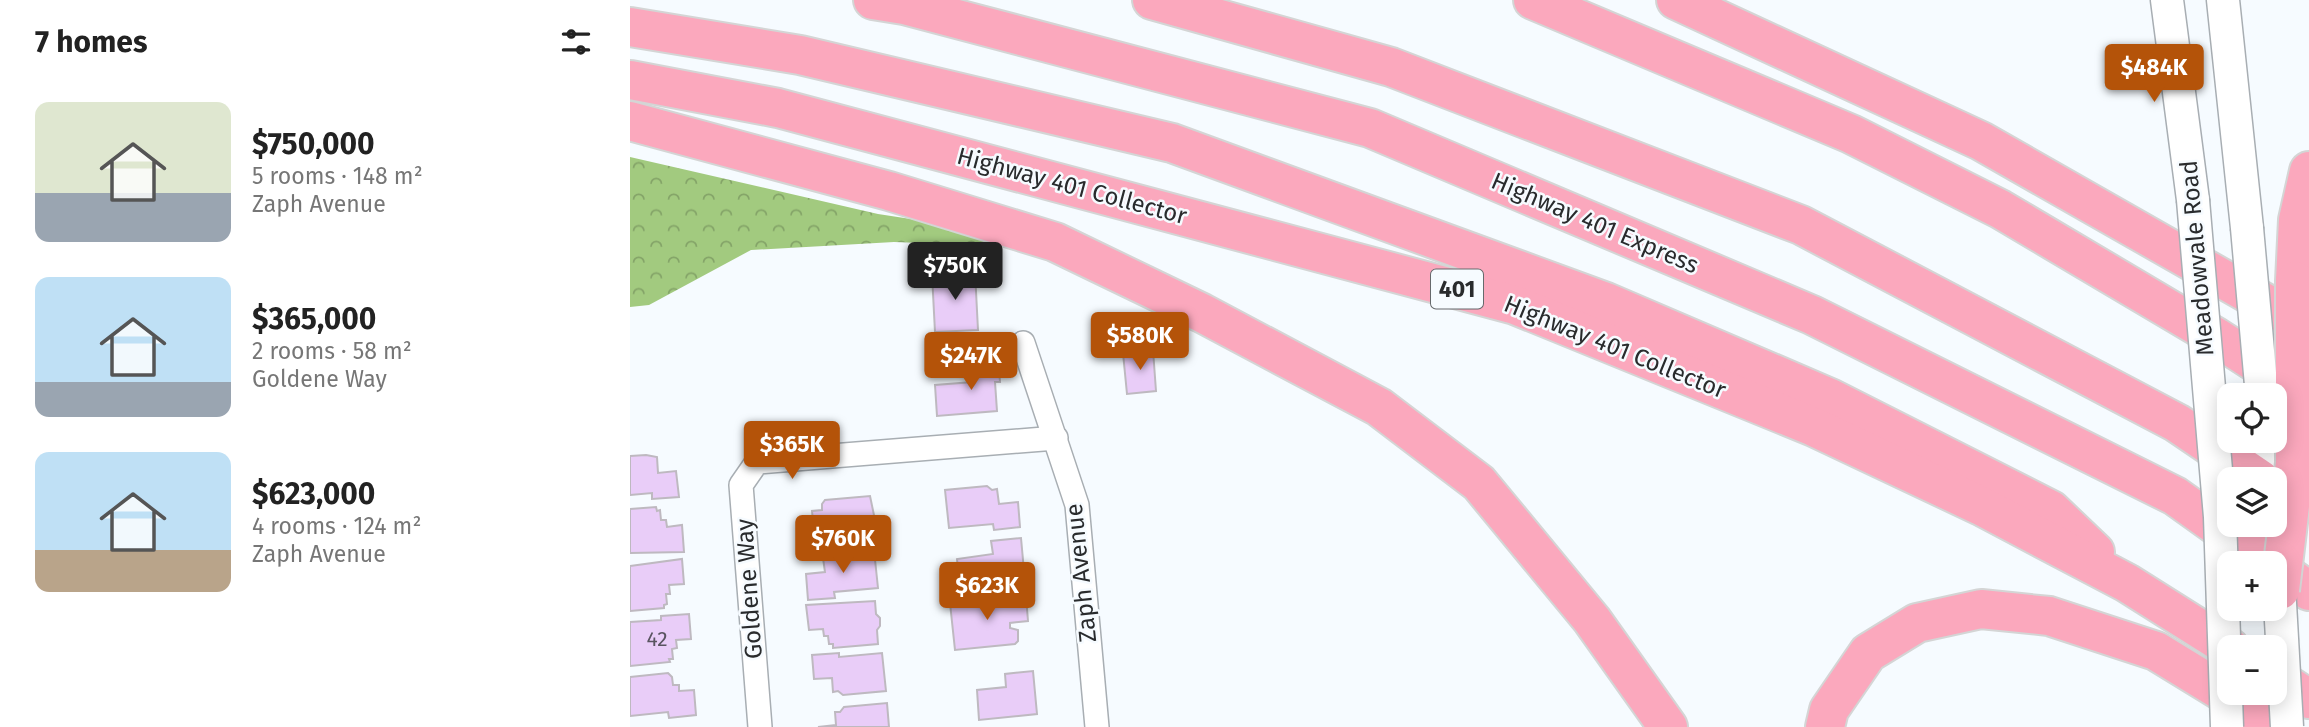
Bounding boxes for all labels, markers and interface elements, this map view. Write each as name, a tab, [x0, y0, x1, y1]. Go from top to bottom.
icon: filters	[557, 23, 595, 61]
text: 7 homes	[35, 24, 147, 60]
pin: $484K	[2105, 44, 2203, 104]
text: $484K	[2121, 53, 2187, 81]
text: $750,000	[252, 126, 375, 162]
icon: home	[91, 130, 175, 214]
street label: Highway 401 Collector	[954, 142, 1191, 230]
street label: Meadowvale Road	[2175, 159, 2219, 357]
text: 5 rooms · 148 m²	[252, 162, 423, 190]
street label: Highway 401 Express	[1487, 167, 1703, 279]
text: Zaph Avenue	[252, 190, 386, 218]
pin: $750K	[906, 243, 1004, 302]
text: $750K	[924, 251, 987, 279]
road number: 401	[1431, 270, 1483, 308]
street label: Highway 401 Collector	[1500, 290, 1731, 405]
text: $365,000	[252, 301, 376, 337]
icon: home	[91, 305, 175, 389]
pin: $580K	[1091, 312, 1189, 372]
text: $580K	[1107, 321, 1173, 349]
pin: $247K	[922, 332, 1020, 392]
text: 2 rooms · 58 m²	[252, 337, 412, 365]
text: $247K	[940, 341, 1002, 369]
text: Goldene Way	[252, 365, 387, 393]
map controls	[2217, 383, 2287, 705]
button: locate	[2217, 383, 2287, 453]
pin: $365K	[743, 421, 841, 481]
text: $365K	[760, 430, 824, 458]
button: layers	[2217, 467, 2287, 537]
text: $623,000	[252, 476, 375, 512]
icon: home	[91, 480, 175, 564]
street label: Zaph Avenue	[1060, 502, 1102, 644]
text: 4 rooms · 124 m²	[252, 512, 421, 540]
pin: $760K	[794, 516, 892, 575]
street label: Goldene Way	[730, 518, 768, 660]
text: $760K	[811, 524, 875, 552]
text: Zaph Avenue	[252, 540, 386, 568]
button: +	[2217, 551, 2287, 621]
pin: $623K	[938, 562, 1036, 622]
text: $623K	[955, 571, 1019, 599]
house number: 42	[646, 626, 668, 652]
button: −	[2217, 635, 2287, 705]

